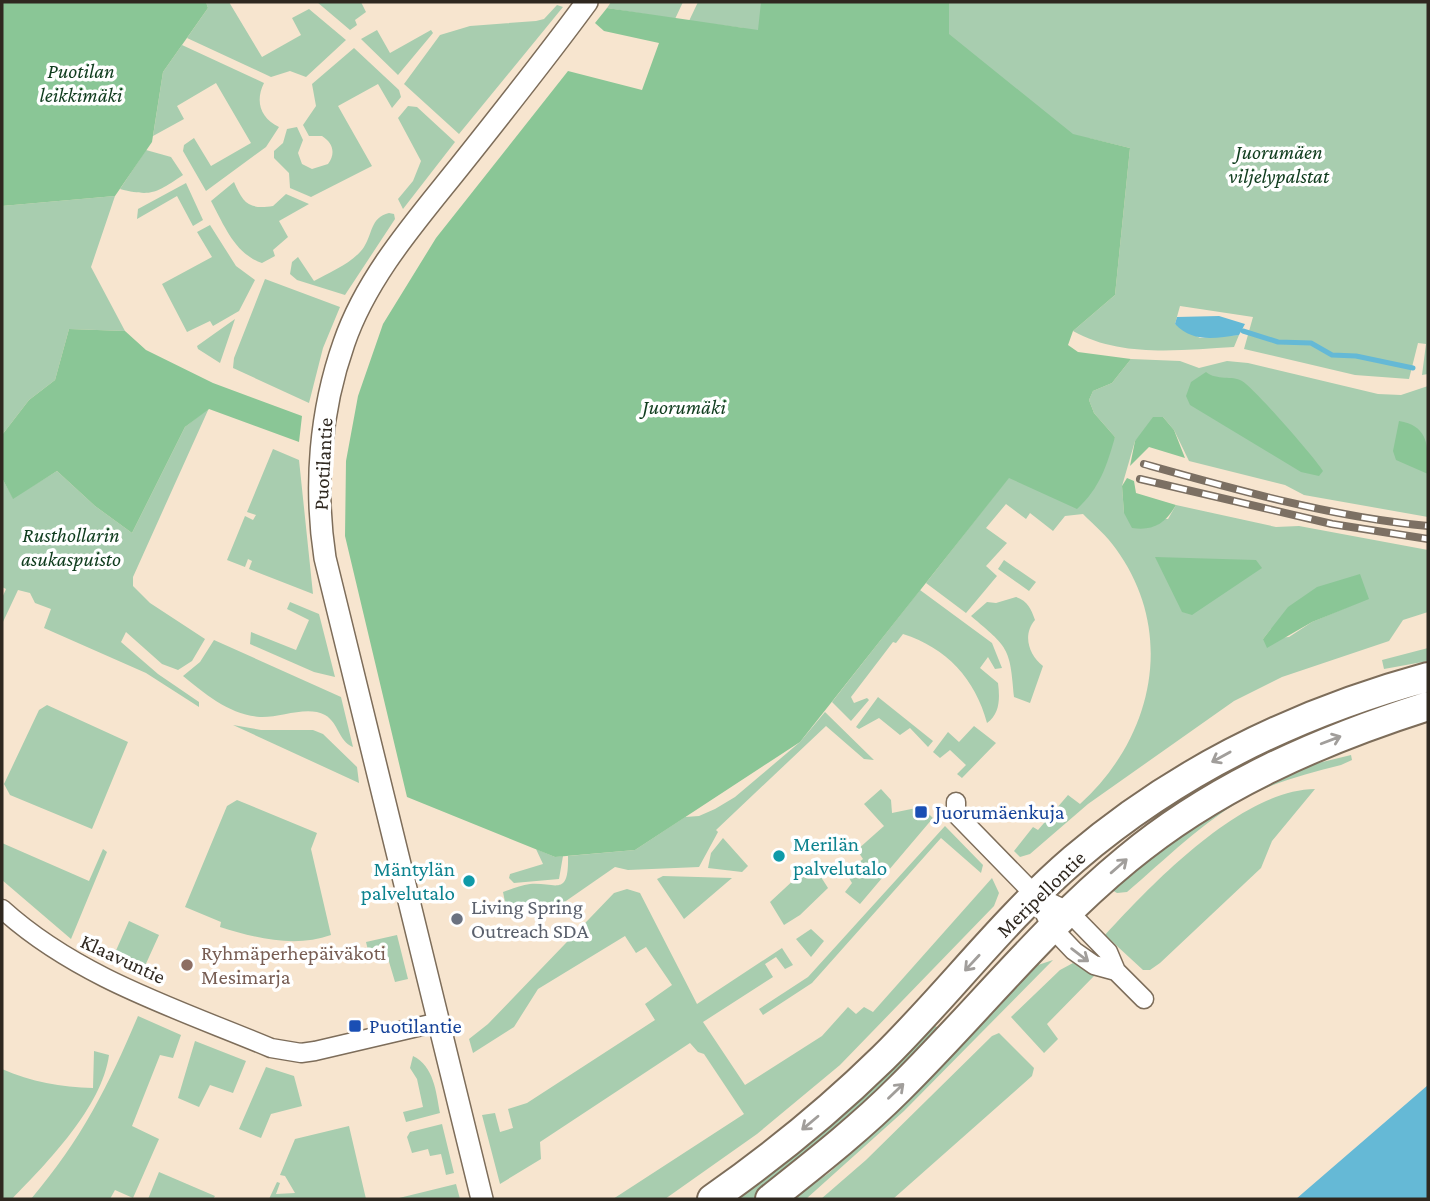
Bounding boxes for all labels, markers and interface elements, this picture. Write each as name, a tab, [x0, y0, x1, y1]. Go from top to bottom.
park label: Puotilan leikkimäki	[40, 59, 123, 107]
park label: Juorumäen viljelypalstat	[1229, 140, 1330, 188]
park label: Juorumäki	[638, 395, 726, 419]
street label: Puotilantie	[309, 417, 337, 511]
park label: Rusthollarin asukaspuisto	[21, 523, 121, 571]
one-way arrow	[1319, 733, 1341, 746]
one-way arrow	[1212, 750, 1232, 764]
place label: Juorumäenkuja	[933, 800, 1065, 824]
marker: Juorumäenkuja	[913, 804, 929, 820]
place label: Merilän palvelutalo	[793, 832, 887, 880]
street label: Meripellontie	[992, 846, 1090, 942]
marker: Merilän palvelutalo	[771, 848, 787, 864]
place label: Mäntylän palvelutalo	[361, 857, 455, 905]
one-way arrow	[1110, 858, 1128, 874]
marker: Mäntylän palvelutalo	[461, 873, 477, 889]
place label: Living Spring Outreach SDA	[471, 895, 589, 943]
marker: Living Spring Outreach SDA	[449, 911, 465, 927]
street label: Klaavuntie	[77, 929, 169, 989]
place label: Ryhmäperhepäiväkoti Mesimarja	[201, 941, 387, 989]
one-way arrow	[1071, 947, 1090, 962]
one-way arrow	[964, 954, 981, 971]
marker: Ryhmäperhepäiväkoti Mesimarja	[179, 957, 195, 973]
place label: Puotilantie	[369, 1014, 462, 1038]
marker: Puotilantie	[347, 1018, 363, 1034]
one-way arrow	[887, 1083, 904, 1100]
one-way arrow	[802, 1115, 820, 1131]

